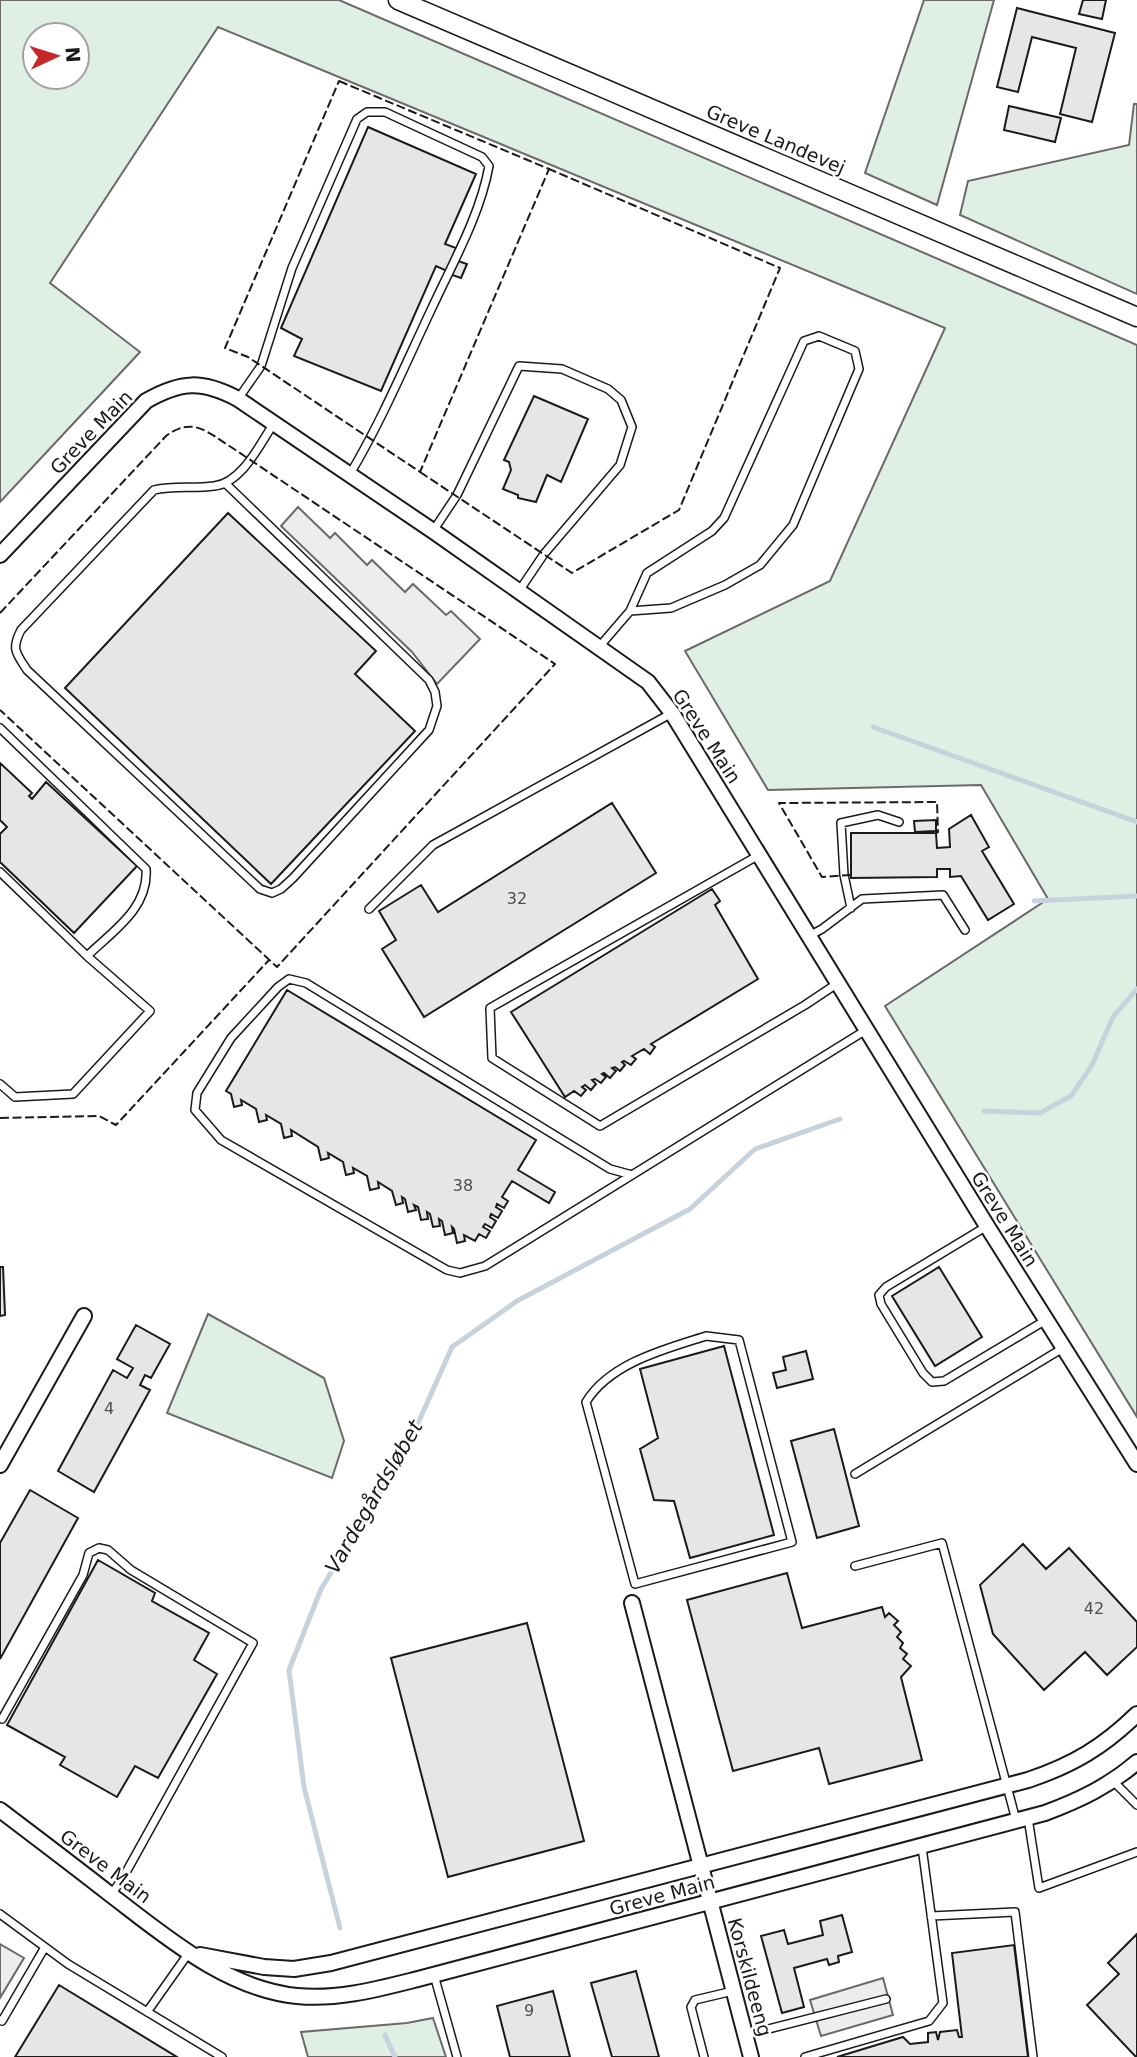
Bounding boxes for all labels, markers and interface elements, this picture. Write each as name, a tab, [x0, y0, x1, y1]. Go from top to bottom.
north arrow	[21, 21, 91, 91]
text: N	[61, 46, 84, 64]
street label: Greve Landevej	[703, 100, 849, 178]
street label: Greve Main	[46, 385, 136, 479]
street label: Greve Main	[668, 685, 746, 787]
house number: 32	[507, 889, 527, 908]
street label: Greve Main	[967, 1167, 1043, 1271]
house number: 38	[453, 1176, 473, 1195]
house number: 4	[104, 1399, 114, 1418]
water label: Vardegårdsløbet	[319, 1415, 428, 1578]
house number: 42	[1084, 1599, 1104, 1618]
street label: Greve Main	[56, 1825, 156, 1907]
street label: Greve Main	[607, 1870, 717, 1920]
street label: Korskildeeng	[724, 1915, 776, 2039]
house number: 9	[524, 2001, 534, 2020]

